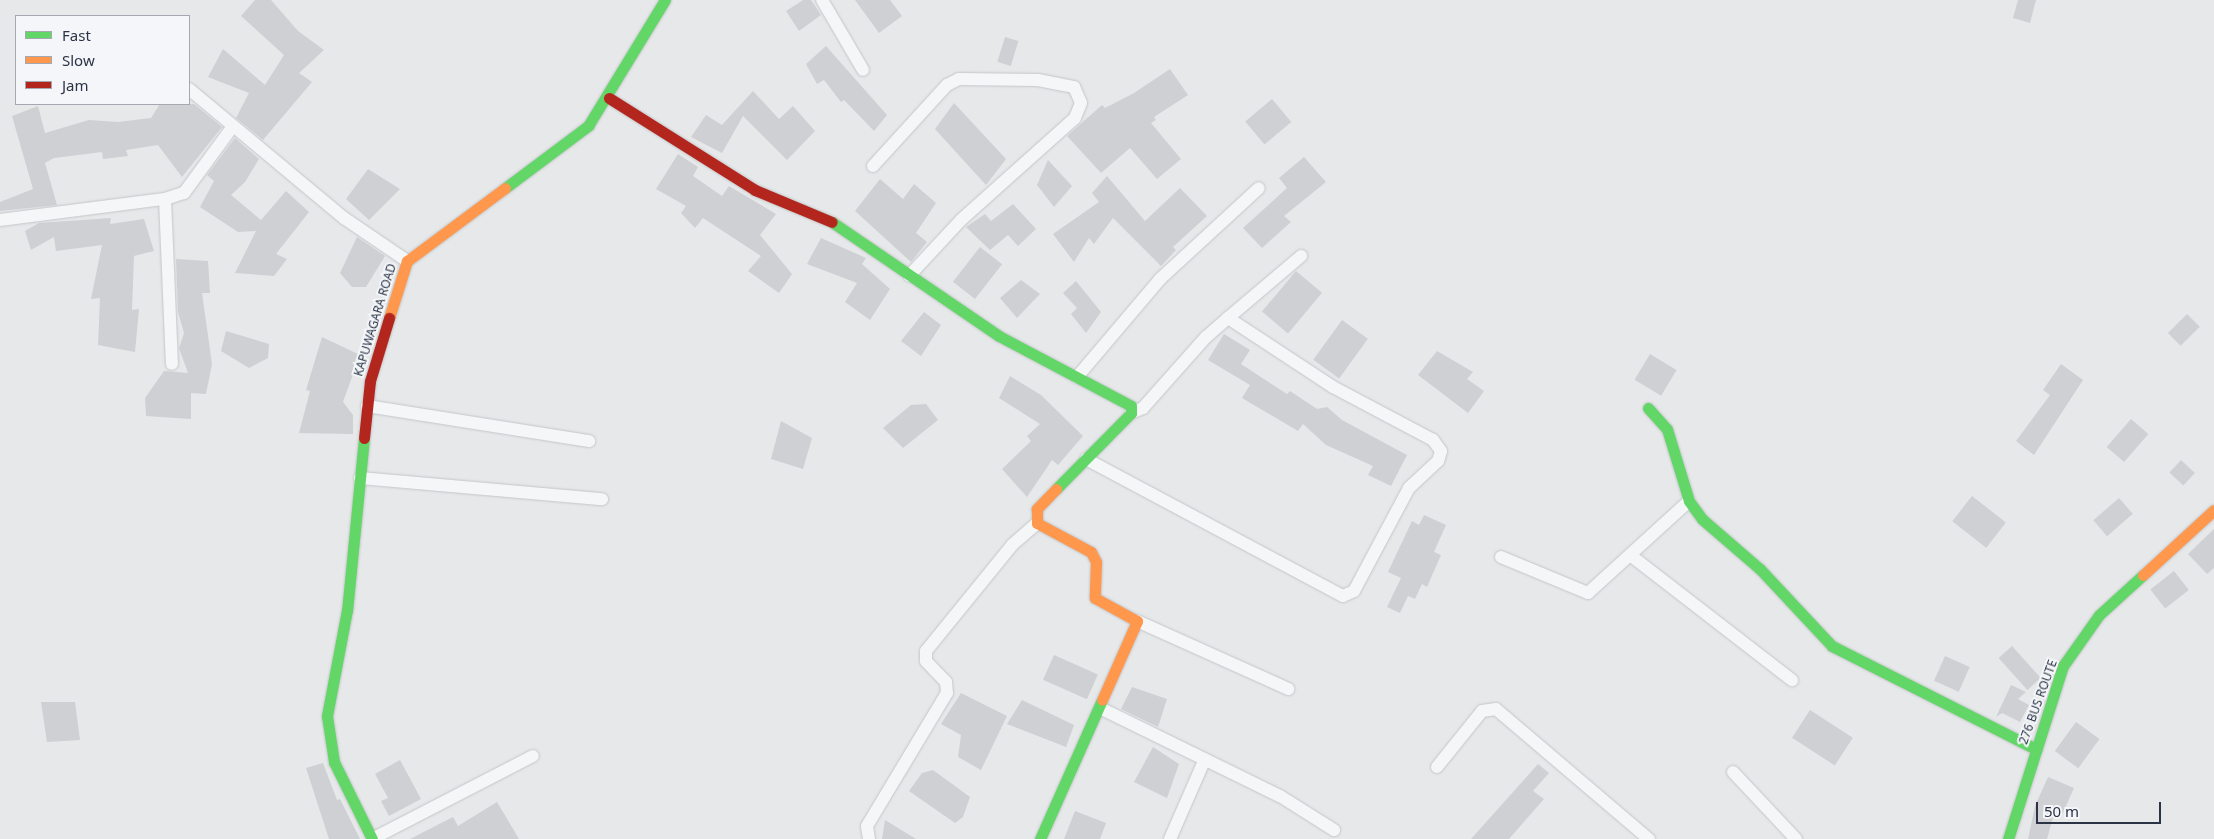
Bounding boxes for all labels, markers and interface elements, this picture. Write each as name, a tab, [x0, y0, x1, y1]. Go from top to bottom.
legend	[15, 15, 190, 105]
text: Fast	[62, 25, 91, 45]
text: Slow	[62, 50, 95, 70]
text: Jam	[62, 75, 89, 95]
street label: KAPUWAGARA ROAD	[351, 262, 399, 378]
street label: 276 BUS ROUTE	[2016, 658, 2060, 746]
scale bar	[2039, 792, 2164, 824]
text: 50 m	[2044, 801, 2079, 821]

